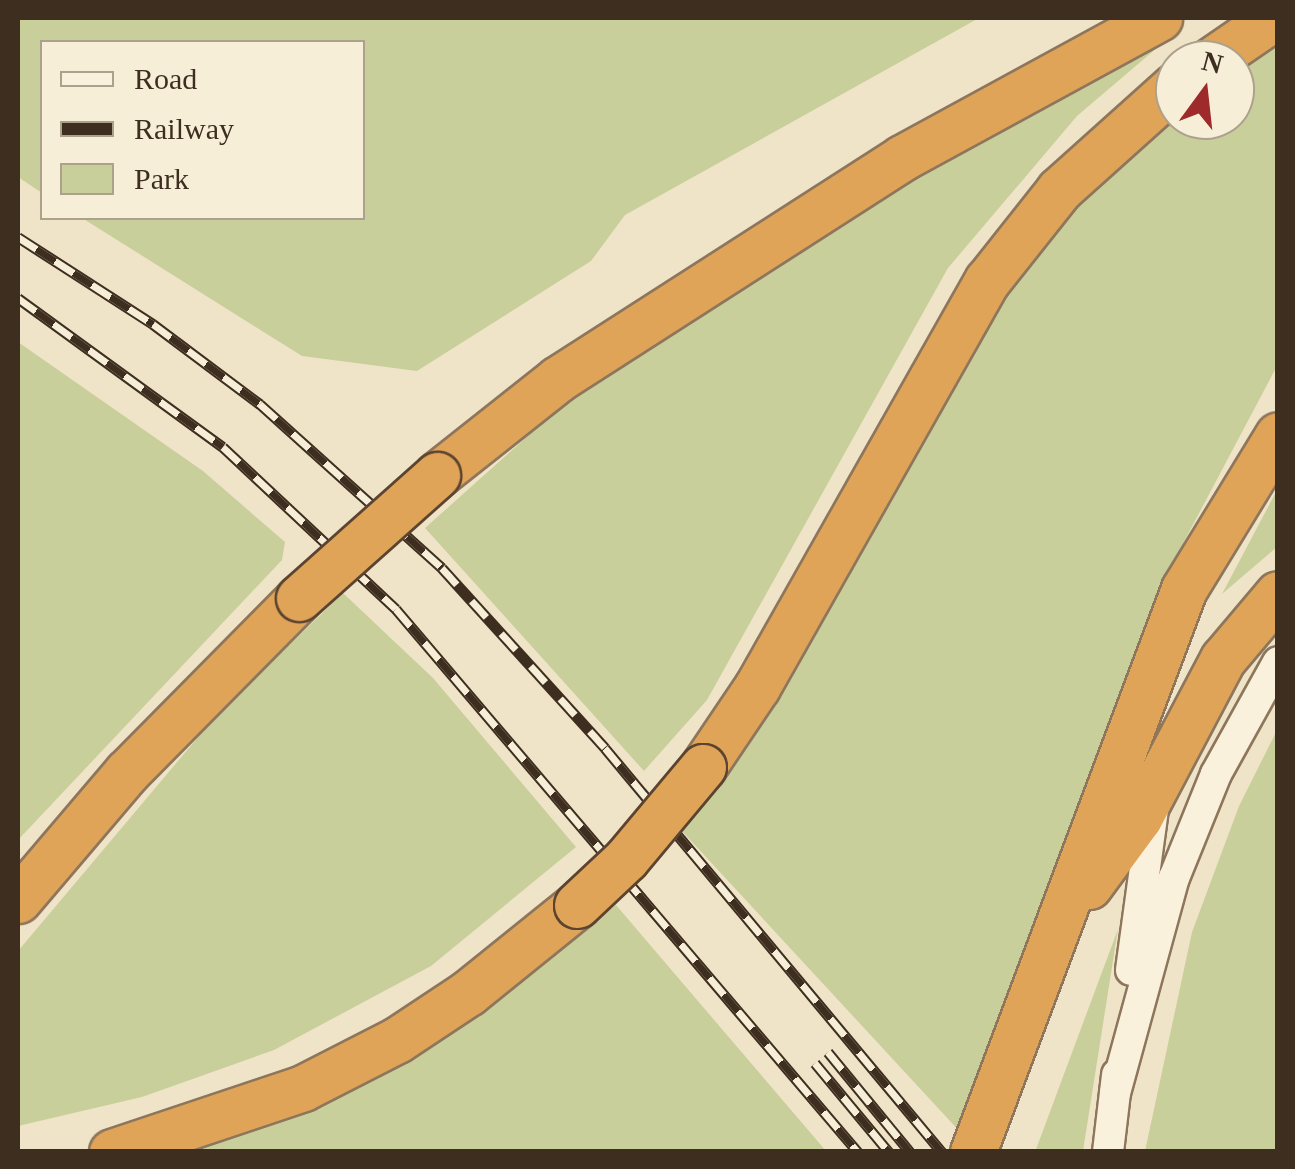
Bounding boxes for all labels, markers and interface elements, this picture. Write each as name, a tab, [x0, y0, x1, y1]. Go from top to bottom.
legend	[40, 40, 365, 220]
north arrow	[1155, 40, 1255, 140]
text: N	[1199, 45, 1226, 80]
text: Road	[134, 62, 197, 95]
text: Railway	[134, 112, 234, 145]
text: Park	[134, 162, 189, 195]

